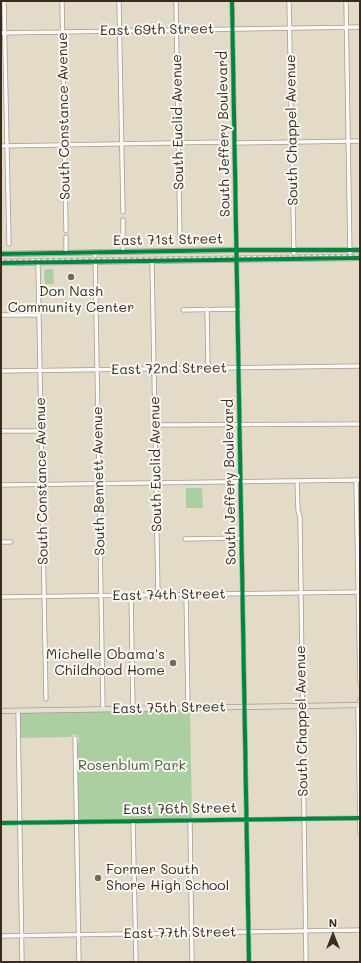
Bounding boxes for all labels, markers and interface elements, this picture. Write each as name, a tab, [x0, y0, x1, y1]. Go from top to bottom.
street label: East 69th Street	[100, 21, 214, 39]
street label: South Constance Avenue	[54, 32, 74, 200]
street label: South Jeffery Boulevard	[214, 51, 234, 217]
street label: South Euclid Avenue	[168, 54, 188, 190]
street label: South Chappel Avenue	[282, 54, 302, 206]
street label: East 71st Street	[113, 231, 223, 249]
marker: Don Nash Community Center	[66, 272, 76, 282]
place label: Don Nash Community Center	[8, 284, 134, 316]
street label: East 72nd Street	[111, 360, 227, 378]
street label: South Euclid Avenue	[146, 396, 166, 532]
street label: South Constance Avenue	[32, 397, 52, 565]
street label: South Jeffery Boulevard	[220, 399, 240, 565]
street label: South Bennett Avenue	[89, 406, 109, 556]
street label: East 74th Street	[112, 586, 226, 604]
street label: South Chappel Avenue	[292, 645, 312, 797]
place label: Michelle Obama's Childhood Home	[46, 647, 165, 680]
marker: Michelle Obama's Childhood Home	[168, 658, 178, 668]
street label: East 75th Street	[112, 699, 226, 717]
park label: Rosenblum Park	[78, 758, 186, 774]
street label: East 76th Street	[123, 800, 237, 818]
place label: Former South Shore High School	[106, 862, 229, 894]
marker: Former South Shore High School	[93, 873, 103, 883]
north arrow	[313, 915, 353, 955]
text: N	[329, 915, 337, 930]
street label: East 77th Street	[123, 924, 237, 942]

